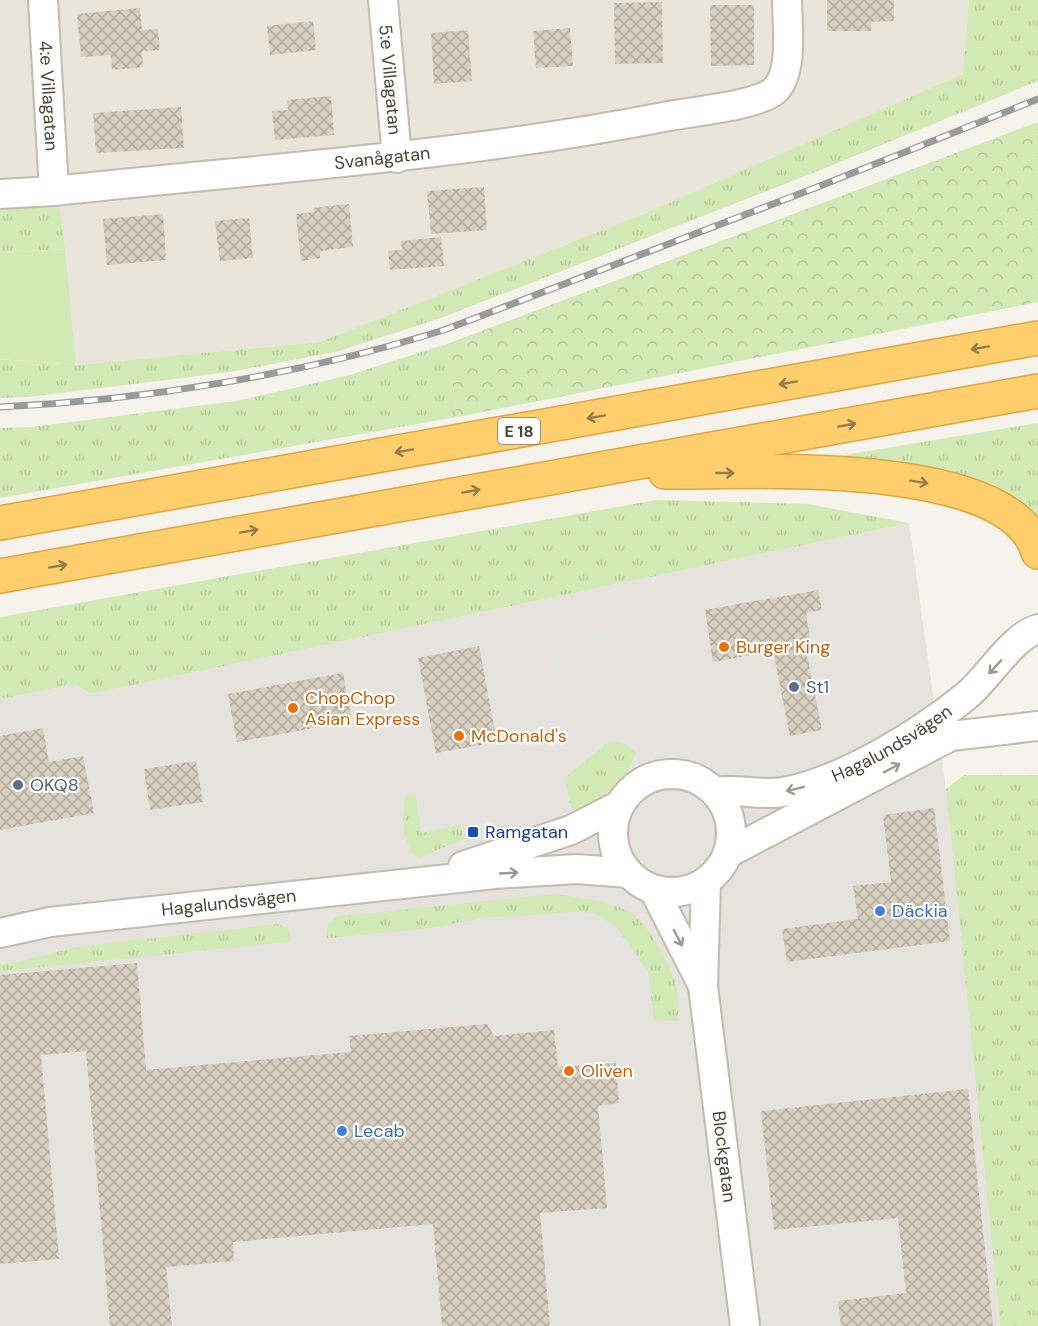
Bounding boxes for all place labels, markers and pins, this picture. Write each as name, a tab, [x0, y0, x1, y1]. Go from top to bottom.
place label: Burger King	[736, 635, 830, 659]
marker: Burger King	[717, 640, 731, 654]
place label: St1	[806, 675, 829, 699]
marker: St1	[787, 680, 801, 694]
place label: ChopChop Asian Express	[305, 686, 420, 731]
marker: ChopChop Asian Express	[286, 701, 300, 715]
place label: McDonald's	[471, 724, 567, 748]
marker: McDonald's	[452, 729, 466, 743]
place label: OKQ8	[30, 773, 79, 797]
marker: OKQ8	[11, 778, 25, 792]
place label: Ramgatan	[485, 820, 568, 844]
marker: Ramgatan	[466, 825, 480, 839]
place label: Däckia	[892, 899, 948, 923]
marker: Däckia	[873, 904, 887, 918]
place label: Oliven	[581, 1059, 633, 1083]
marker: Oliven	[562, 1064, 576, 1078]
place label: Lecab	[354, 1119, 405, 1143]
marker: Lecab	[335, 1124, 349, 1138]

